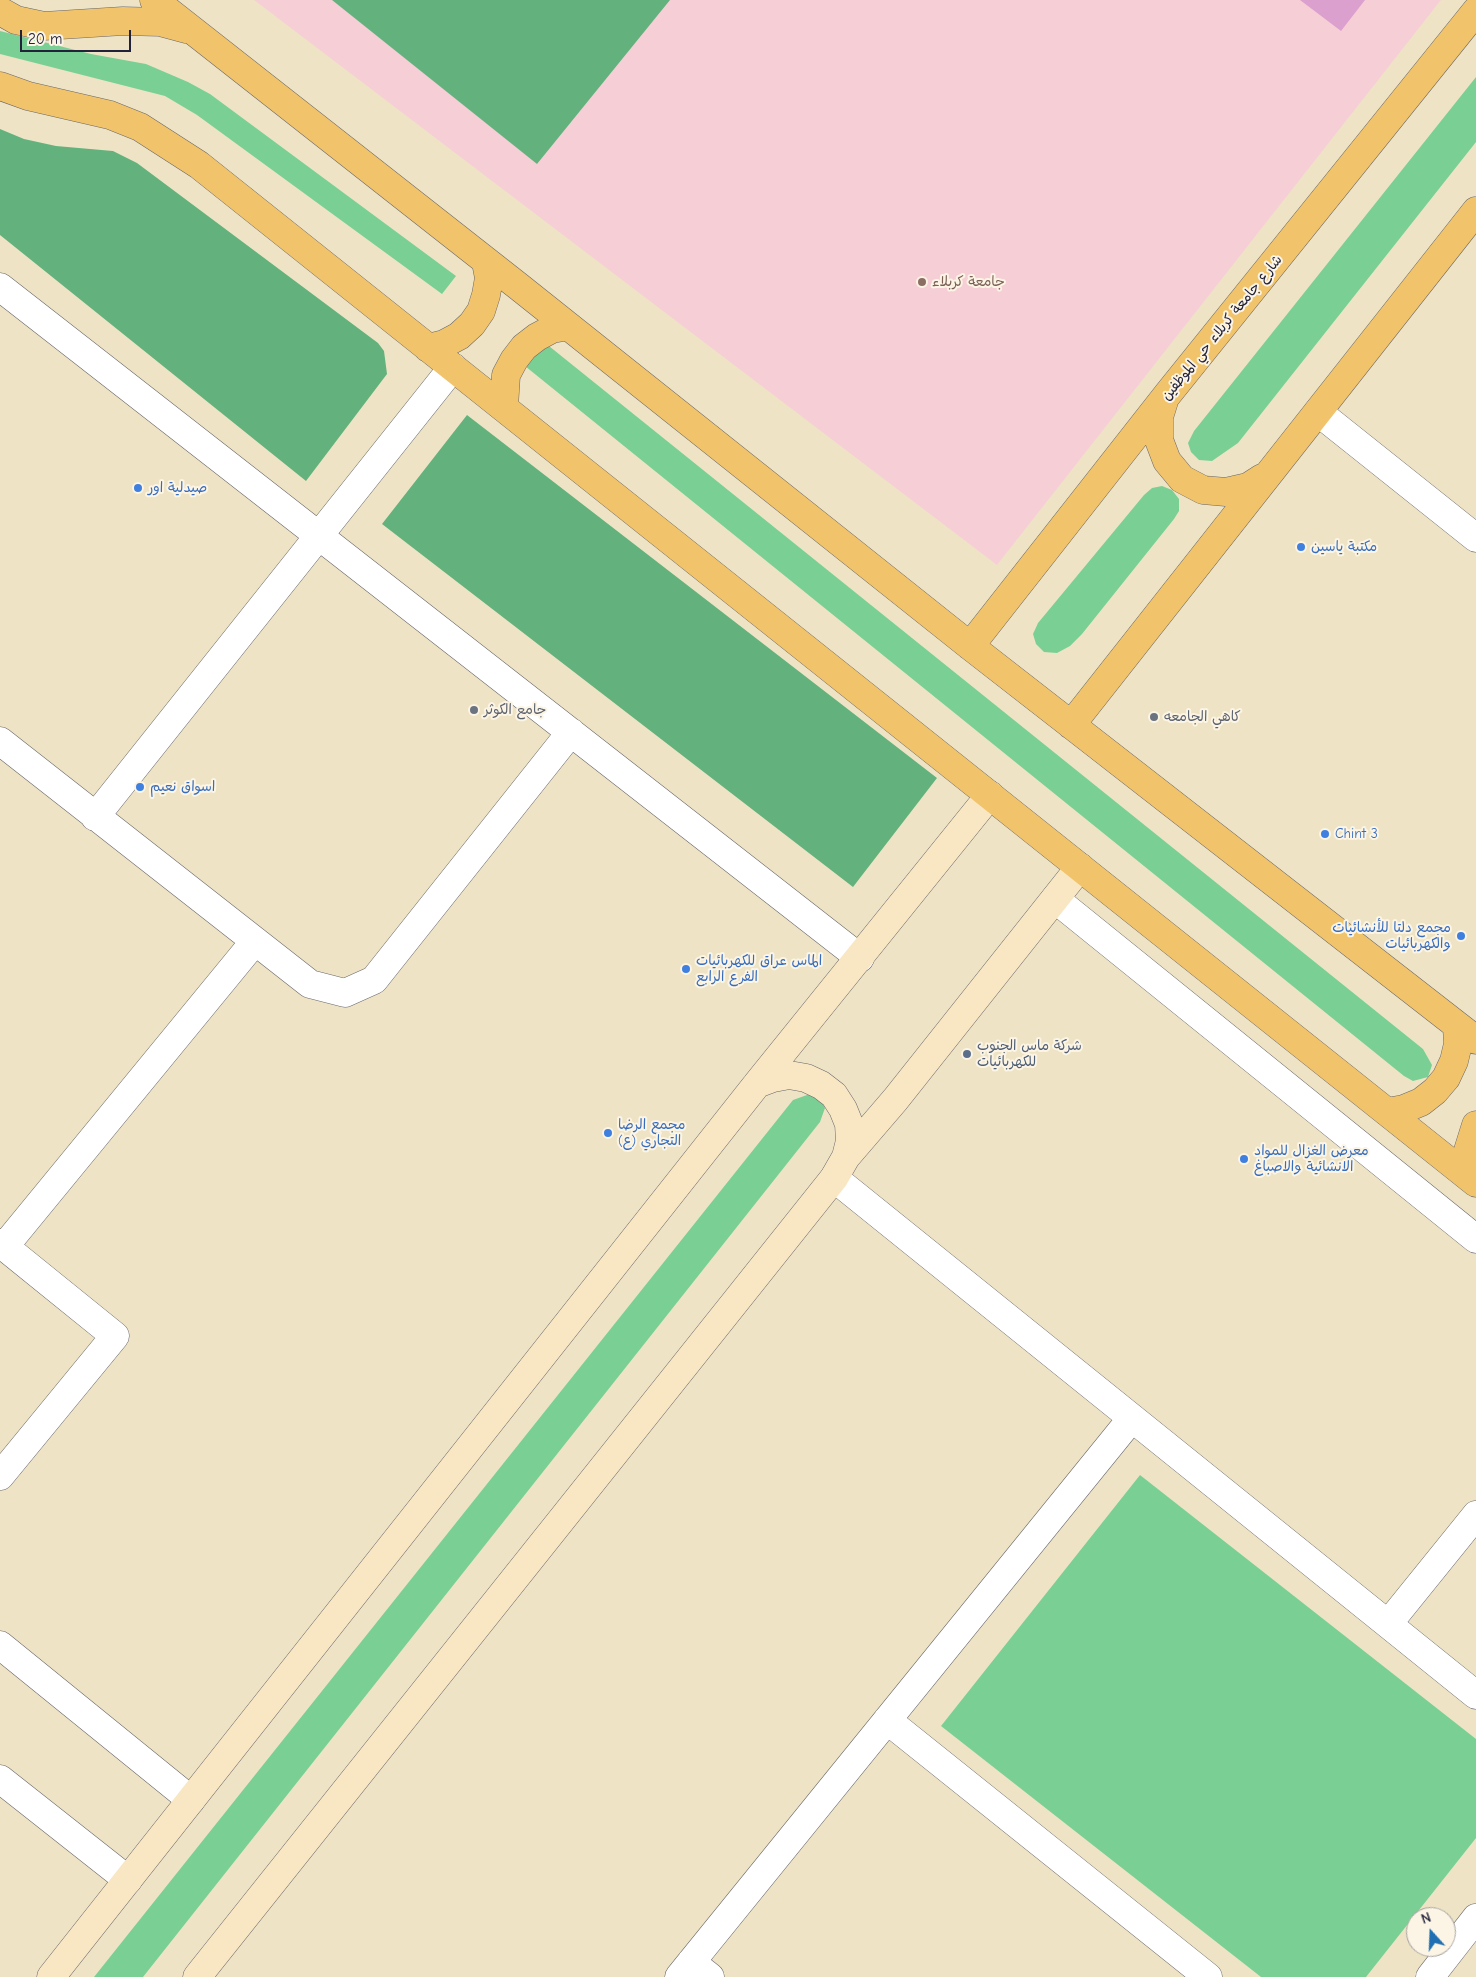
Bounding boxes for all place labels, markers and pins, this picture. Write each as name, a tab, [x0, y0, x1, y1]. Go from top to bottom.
place label: جامعة كربلاء	[932, 274, 1005, 290]
marker: جامعة كربلاء	[916, 276, 928, 288]
place label: صيدلية اور	[148, 480, 207, 496]
marker: صيدلية اور	[132, 482, 144, 494]
place label: مكتبة ياسين	[1311, 539, 1377, 555]
marker: مكتبة ياسين	[1295, 541, 1307, 553]
place label: جامع الكوثر	[484, 702, 546, 718]
marker: جامع الكوثر	[468, 704, 480, 716]
place label: كاهي الجامعه	[1164, 709, 1241, 725]
marker: كاهي الجامعه	[1148, 711, 1160, 723]
place label: اسواق نعيم	[150, 779, 215, 795]
marker: اسواق نعيم	[134, 781, 146, 793]
place label: Chint 3	[1335, 826, 1378, 842]
marker: Chint 3	[1319, 828, 1331, 840]
place label: مجمع دلتا للأنشائيات والكهربائيات	[1332, 920, 1451, 952]
marker: مجمع دلتا للأنشائيات والكهربائيات	[1455, 930, 1467, 942]
place label: الماس عراق للكهربائيات الفرع الرابع	[696, 953, 822, 986]
marker: الماس عراق للكهربائيات الفرع الرابع	[680, 963, 692, 975]
place label: شركة ماس الجنوب للكهربائيات	[977, 1038, 1082, 1070]
marker: شركة ماس الجنوب للكهربائيات	[961, 1048, 973, 1060]
place label: مجمع الرضا (ع) التجاري	[618, 1117, 685, 1150]
marker: مجمع الرضا (ع) التجاري	[602, 1127, 614, 1139]
place label: معرض الغزال للمواد الانشائية والاصباغ	[1254, 1143, 1369, 1176]
marker: معرض الغزال للمواد الانشائية والاصباغ	[1238, 1153, 1250, 1165]

